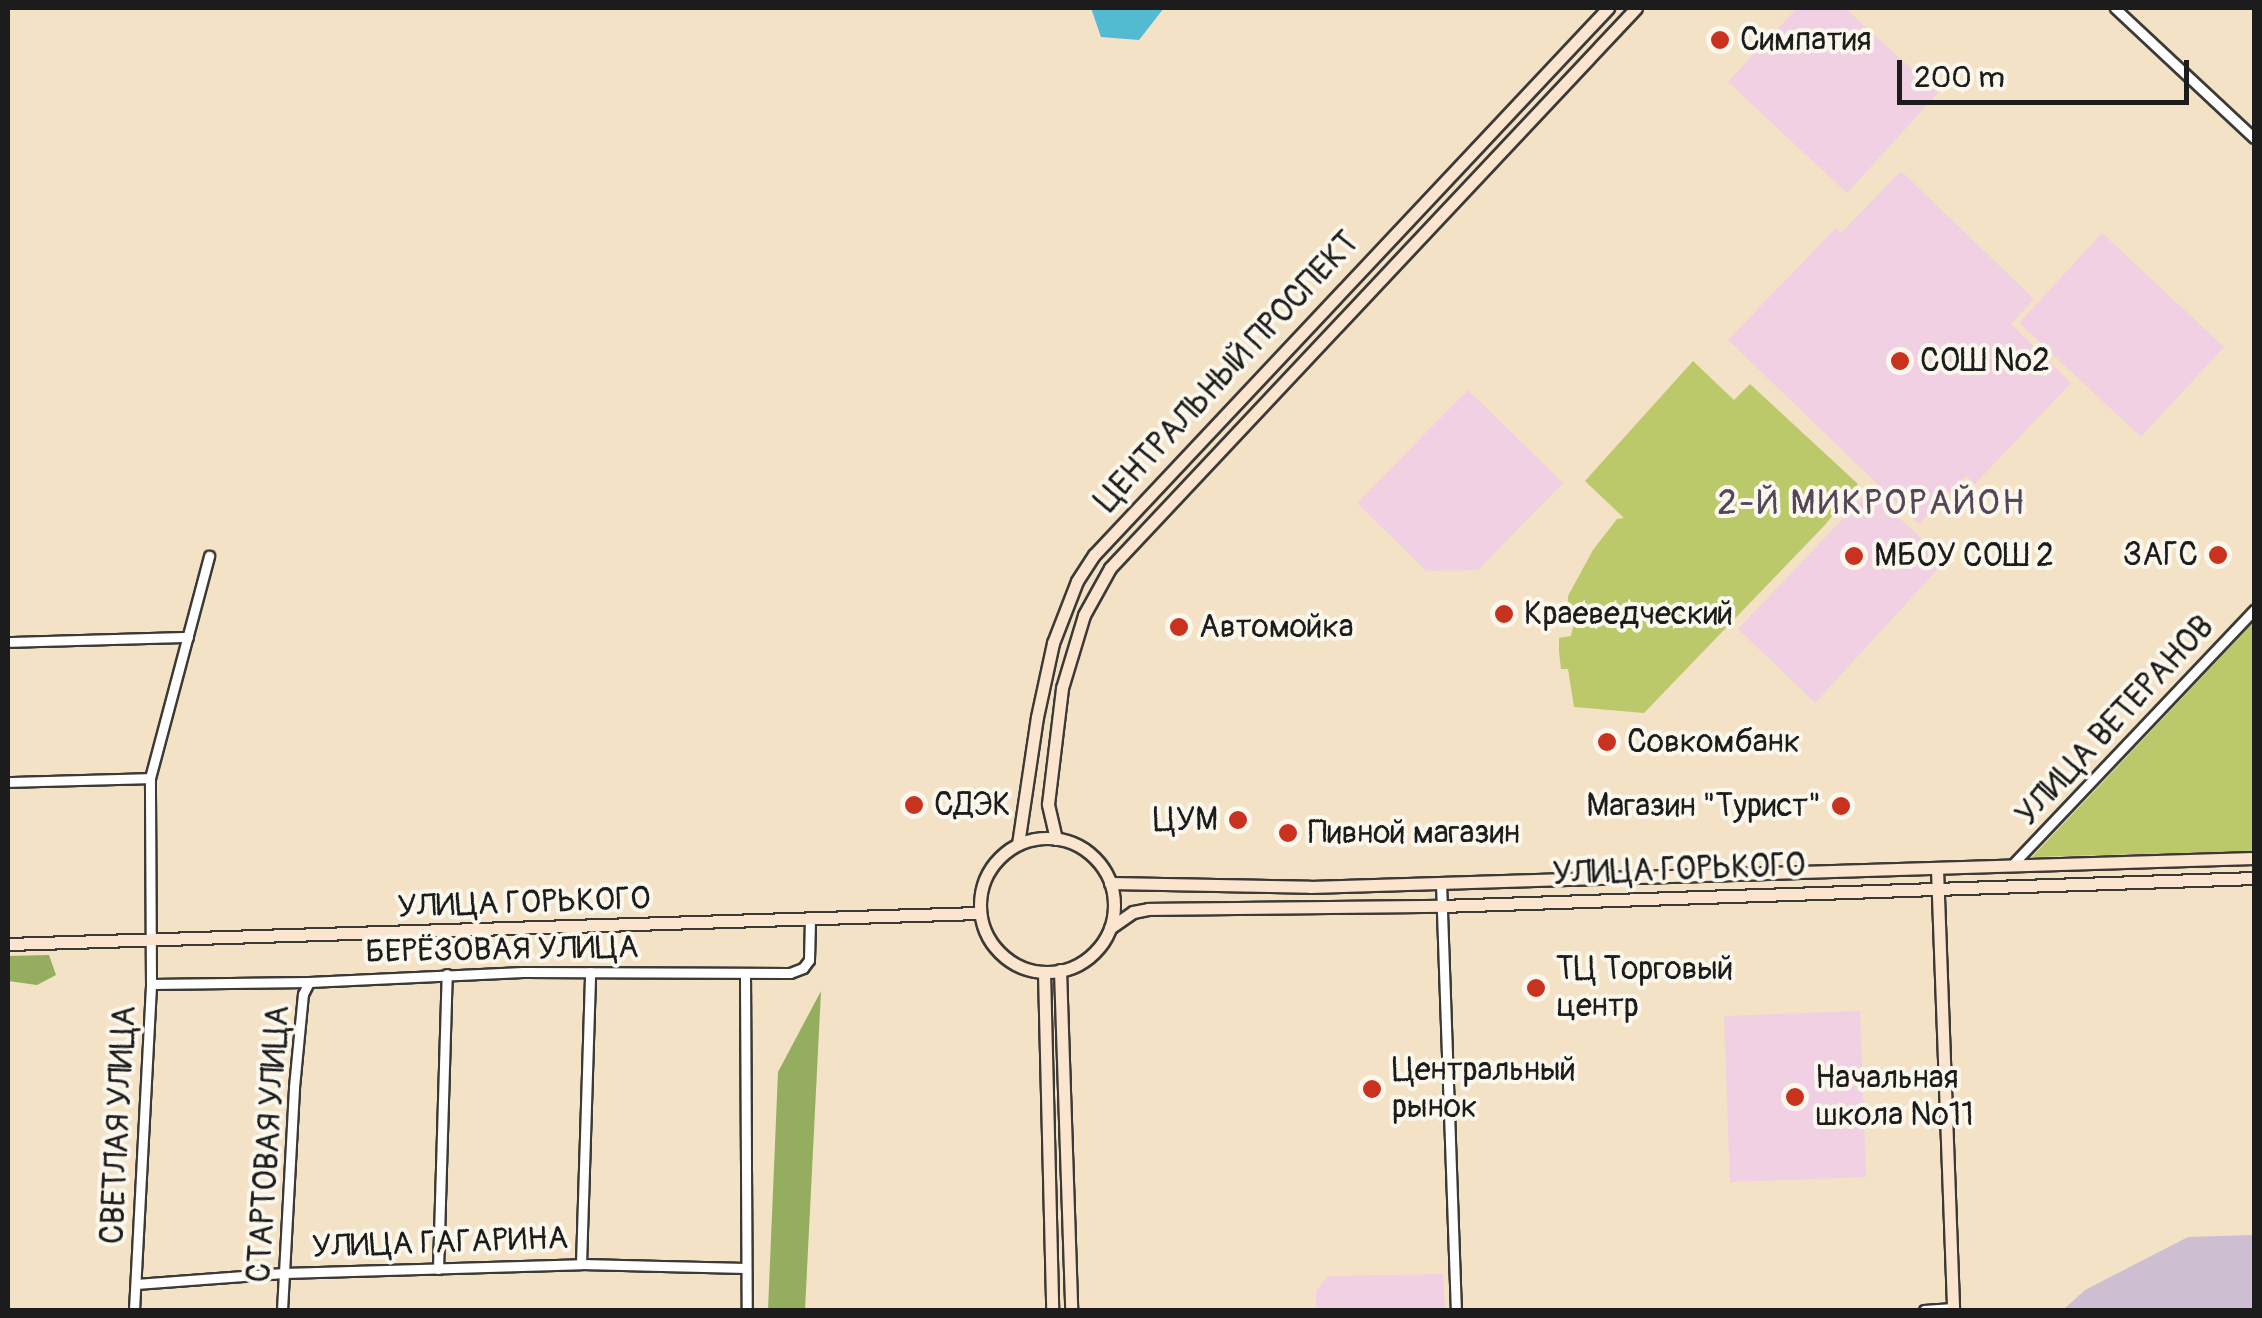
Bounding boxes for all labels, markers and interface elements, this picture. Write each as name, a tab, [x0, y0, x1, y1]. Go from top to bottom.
place label: Симпатия	[1740, 21, 1872, 59]
marker: Симпатия	[1709, 29, 1731, 51]
scale bar	[1902, 40, 2194, 102]
text: 200 m	[1914, 59, 2005, 96]
street label: ЦЕНТРАЛЬНЫЙ ПРОСПЕКТ	[1087, 224, 1367, 520]
place label: СОШ №2	[1920, 342, 2050, 380]
marker: СОШ №2	[1889, 350, 1911, 372]
district label: 2-Й МИКРОРАЙОН	[1717, 482, 2027, 524]
place label: ЗАГС	[2123, 536, 2198, 574]
place label: МБОУ СОШ 2	[1874, 537, 2054, 575]
marker: ЗАГС	[2207, 544, 2229, 566]
marker: МБОУ СОШ 2	[1843, 545, 1865, 567]
place label: Краеведческий	[1524, 595, 1733, 633]
marker: Краеведческий	[1493, 603, 1515, 625]
place label: Автомойка	[1199, 608, 1354, 646]
street label: УЛИЦА ВЕТЕРАНОВ	[2008, 608, 2222, 834]
marker: Автомойка	[1168, 616, 1190, 638]
place label: Совкомбанк	[1627, 723, 1800, 761]
marker: Совкомбанк	[1596, 731, 1618, 753]
place label: СДЭК	[934, 786, 1011, 824]
place label: Магазин "Турист"	[1586, 787, 1821, 825]
marker: СДЭК	[903, 794, 925, 816]
marker: Магазин "Турист"	[1830, 795, 1852, 817]
place label: ЦУМ	[1153, 801, 1218, 839]
marker: ЦУМ	[1227, 809, 1249, 831]
place label: Пивной магазин	[1308, 814, 1520, 852]
marker: Пивной магазин	[1277, 822, 1299, 844]
street label: УЛИЦА ГОРЬКОГО	[1552, 846, 1806, 894]
street label: УЛИЦА ГОРЬКОГО	[397, 879, 651, 927]
street label: БЕРЁЗОВАЯ УЛИЦА	[365, 928, 639, 972]
place label: ТЦ Торговый центр	[1556, 951, 1733, 1026]
marker: ТЦ Торговый центр	[1525, 977, 1547, 999]
street label: СТАРТОВАЯ УЛИЦА	[240, 1004, 298, 1284]
street label: СВЕТЛАЯ УЛИЦА	[94, 1005, 144, 1245]
place label: Центральный рынок	[1392, 1052, 1576, 1127]
place label: Начальная школа №11	[1815, 1060, 1974, 1135]
marker: Центральный рынок	[1361, 1078, 1383, 1100]
marker: Начальная школа №11	[1784, 1086, 1806, 1108]
street label: УЛИЦА ГАГАРИНА	[311, 1219, 569, 1267]

